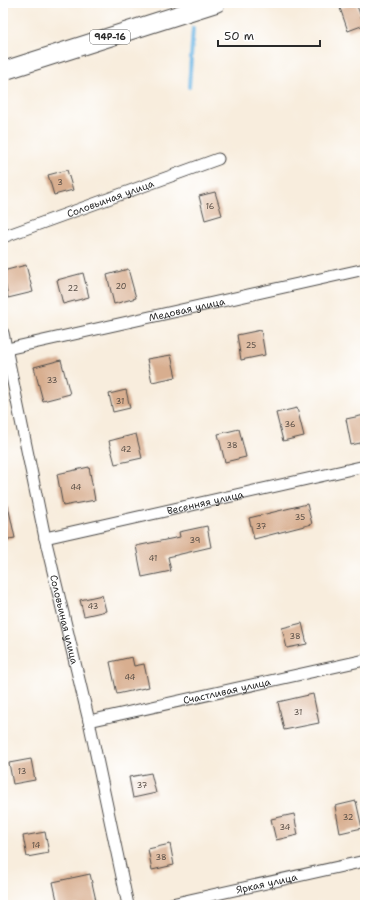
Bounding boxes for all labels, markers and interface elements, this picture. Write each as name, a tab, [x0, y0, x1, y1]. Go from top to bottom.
scale bar	[218, 22, 320, 48]
text: 50 m	[224, 28, 254, 44]
road number: 94Р-16	[90, 30, 130, 44]
street label: Соловьиная улица	[65, 176, 156, 220]
house number: 3	[57, 177, 63, 188]
house number: 16	[206, 201, 215, 212]
house number: 20	[116, 281, 126, 292]
house number: 22	[68, 283, 79, 294]
street label: Медовая улица	[147, 294, 227, 324]
house number: 25	[246, 340, 256, 351]
house number: 33	[47, 375, 57, 386]
house number: 31	[116, 396, 124, 407]
house number: 36	[285, 419, 296, 430]
house number: 38	[227, 440, 237, 451]
house number: 42	[121, 444, 132, 455]
house number: 44	[71, 482, 82, 493]
street label: Весенняя улица	[165, 487, 245, 517]
house number: 35	[295, 512, 305, 523]
house number: 37	[256, 521, 267, 532]
house number: 39	[190, 535, 200, 546]
house number: 41	[149, 553, 157, 564]
street label: Соловьиная улица	[48, 573, 82, 666]
house number: 43	[88, 601, 98, 612]
house number: 38	[290, 631, 300, 642]
house number: 44	[125, 672, 136, 683]
street label: Счастливая улица	[182, 674, 272, 707]
house number: 31	[294, 707, 302, 718]
house number: 13	[18, 766, 26, 777]
house number: 37	[137, 780, 148, 791]
house number: 32	[343, 812, 354, 823]
house number: 34	[280, 822, 291, 833]
house number: 14	[32, 840, 41, 851]
house number: 38	[156, 852, 166, 863]
street label: Яркая улица	[235, 870, 299, 896]

